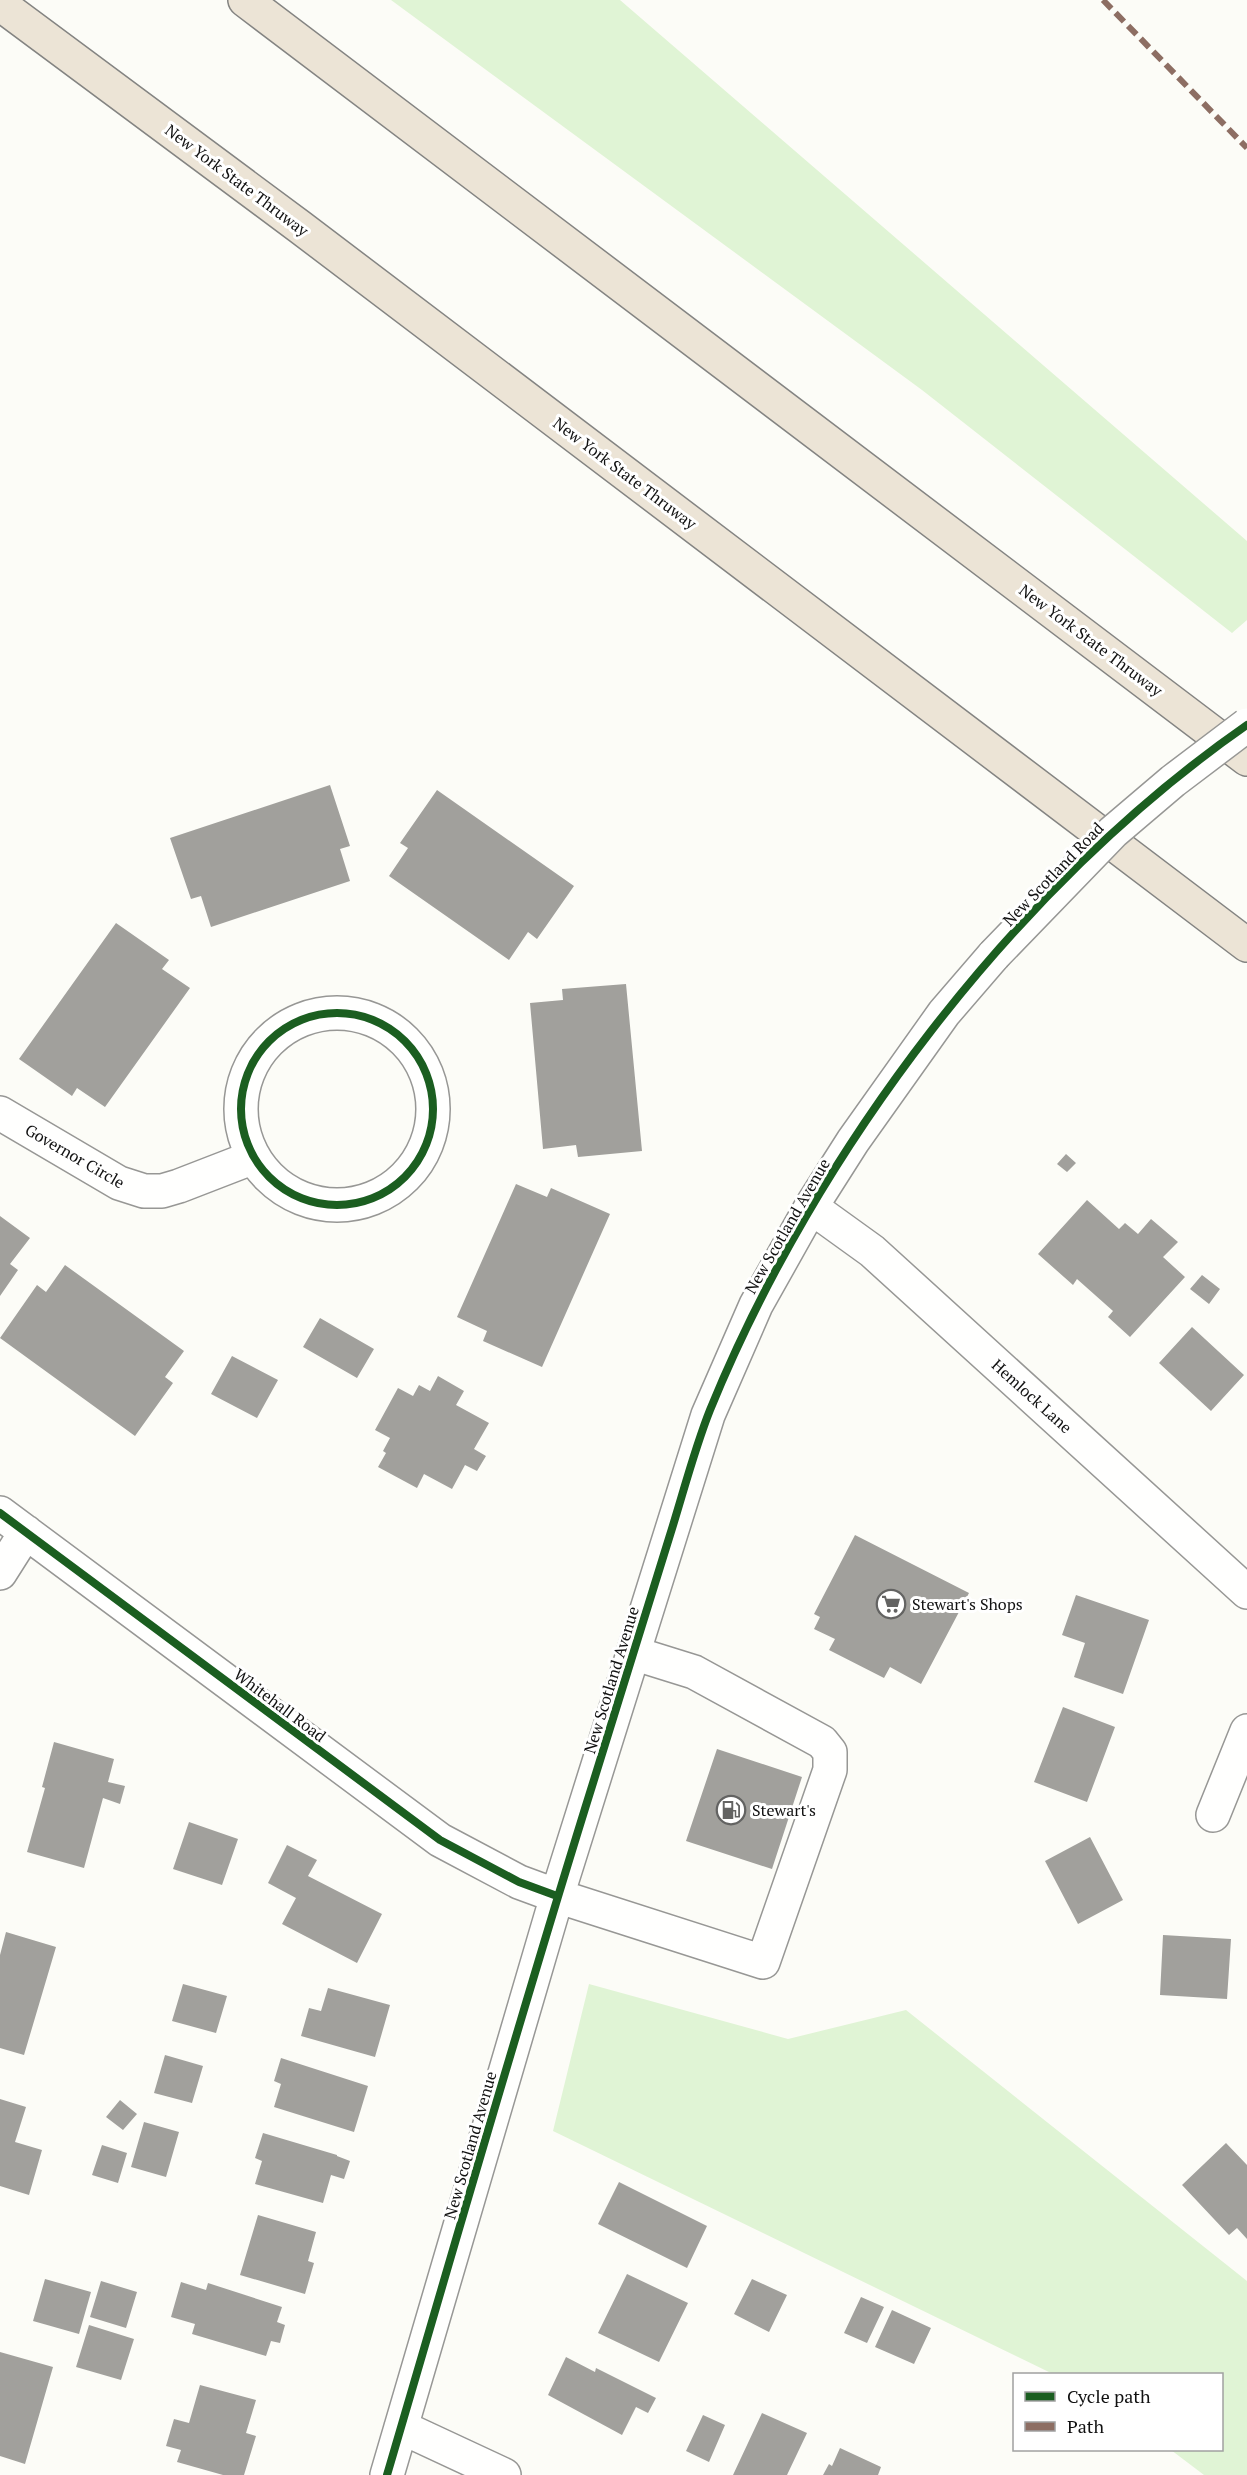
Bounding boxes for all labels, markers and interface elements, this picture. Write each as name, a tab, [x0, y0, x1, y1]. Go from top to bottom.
street label: New York State Thruway	[161, 119, 314, 242]
street label: New York State Thruway	[549, 412, 702, 535]
street label: New York State Thruway	[1015, 579, 1168, 702]
street label: New Scotland Road	[998, 817, 1108, 931]
street label: Governor Circle	[21, 1119, 129, 1193]
street label: New Scotland Avenue	[739, 1154, 835, 1298]
street label: Hemlock Lane	[987, 1354, 1077, 1438]
supermarket icon: Stewart's Shops	[875, 1588, 907, 1620]
place label: Stewart's Shops	[912, 1593, 1023, 1615]
street label: New Scotland Avenue	[578, 1604, 644, 1756]
street label: Whitehall Road	[230, 1663, 331, 1747]
fuel station icon: Stewart's	[715, 1794, 747, 1826]
place label: Stewart's	[752, 1799, 816, 1821]
street label: New Scotland Avenue	[438, 2068, 502, 2222]
legend	[1013, 2373, 1223, 2451]
text: Cycle path	[1067, 2384, 1151, 2408]
text: Path	[1067, 2414, 1104, 2438]

